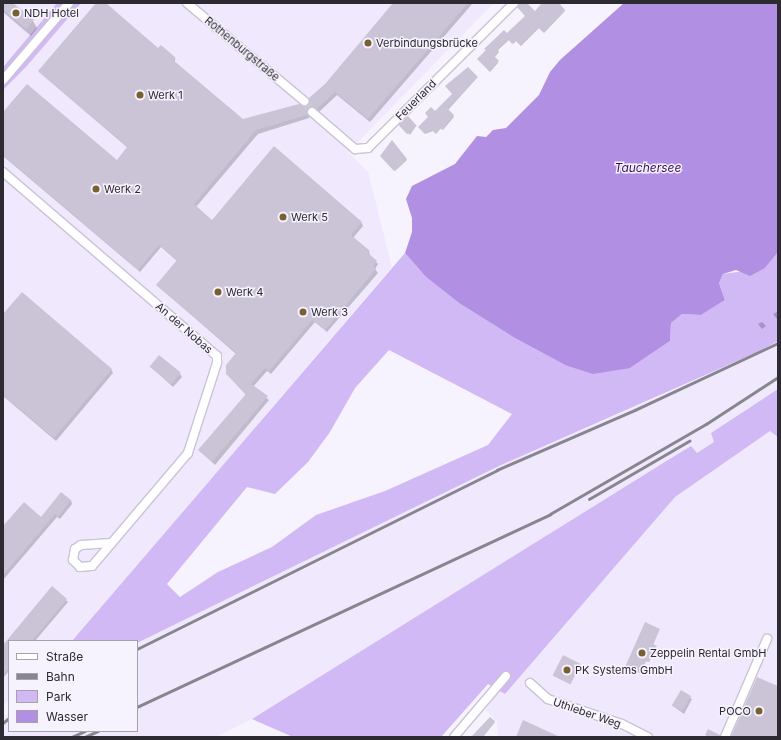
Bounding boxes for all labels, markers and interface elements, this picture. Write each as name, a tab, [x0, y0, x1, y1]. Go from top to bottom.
place label: NDH Hotel	[24, 6, 79, 20]
marker: NDH Hotel	[11, 8, 21, 18]
street label: Rothenburgstraße	[202, 14, 282, 84]
place label: Verbindungsbrücke	[376, 36, 478, 50]
marker: Verbindungsbrücke	[363, 38, 373, 48]
street label: Feuerland	[393, 77, 439, 123]
place label: Werk 1	[148, 88, 183, 102]
marker: Werk 1	[135, 90, 145, 100]
water label: Tauchersee	[615, 161, 681, 175]
place label: Werk 2	[104, 182, 141, 196]
marker: Werk 2	[91, 184, 101, 194]
place label: Werk 5	[291, 210, 328, 224]
marker: Werk 5	[278, 212, 288, 222]
place label: Werk 4	[226, 285, 263, 299]
marker: Werk 4	[213, 287, 223, 297]
street label: An der Nobas	[153, 300, 215, 356]
place label: Werk 3	[311, 305, 348, 319]
marker: Werk 3	[298, 307, 308, 317]
legend	[8, 640, 138, 732]
place label: Zeppelin Rental GmbH	[650, 646, 766, 660]
marker: Zeppelin Rental GmbH	[637, 648, 647, 658]
text: Straße	[46, 649, 83, 664]
place label: PK Systems GmbH	[575, 663, 673, 677]
marker: PK Systems GmbH	[562, 665, 572, 675]
text: Bahn	[46, 669, 75, 684]
text: Park	[46, 689, 72, 704]
street label: Uthleber Weg	[551, 695, 623, 731]
place label: POCO	[719, 704, 751, 718]
marker: POCO	[754, 706, 764, 716]
text: Wasser	[46, 709, 88, 724]

